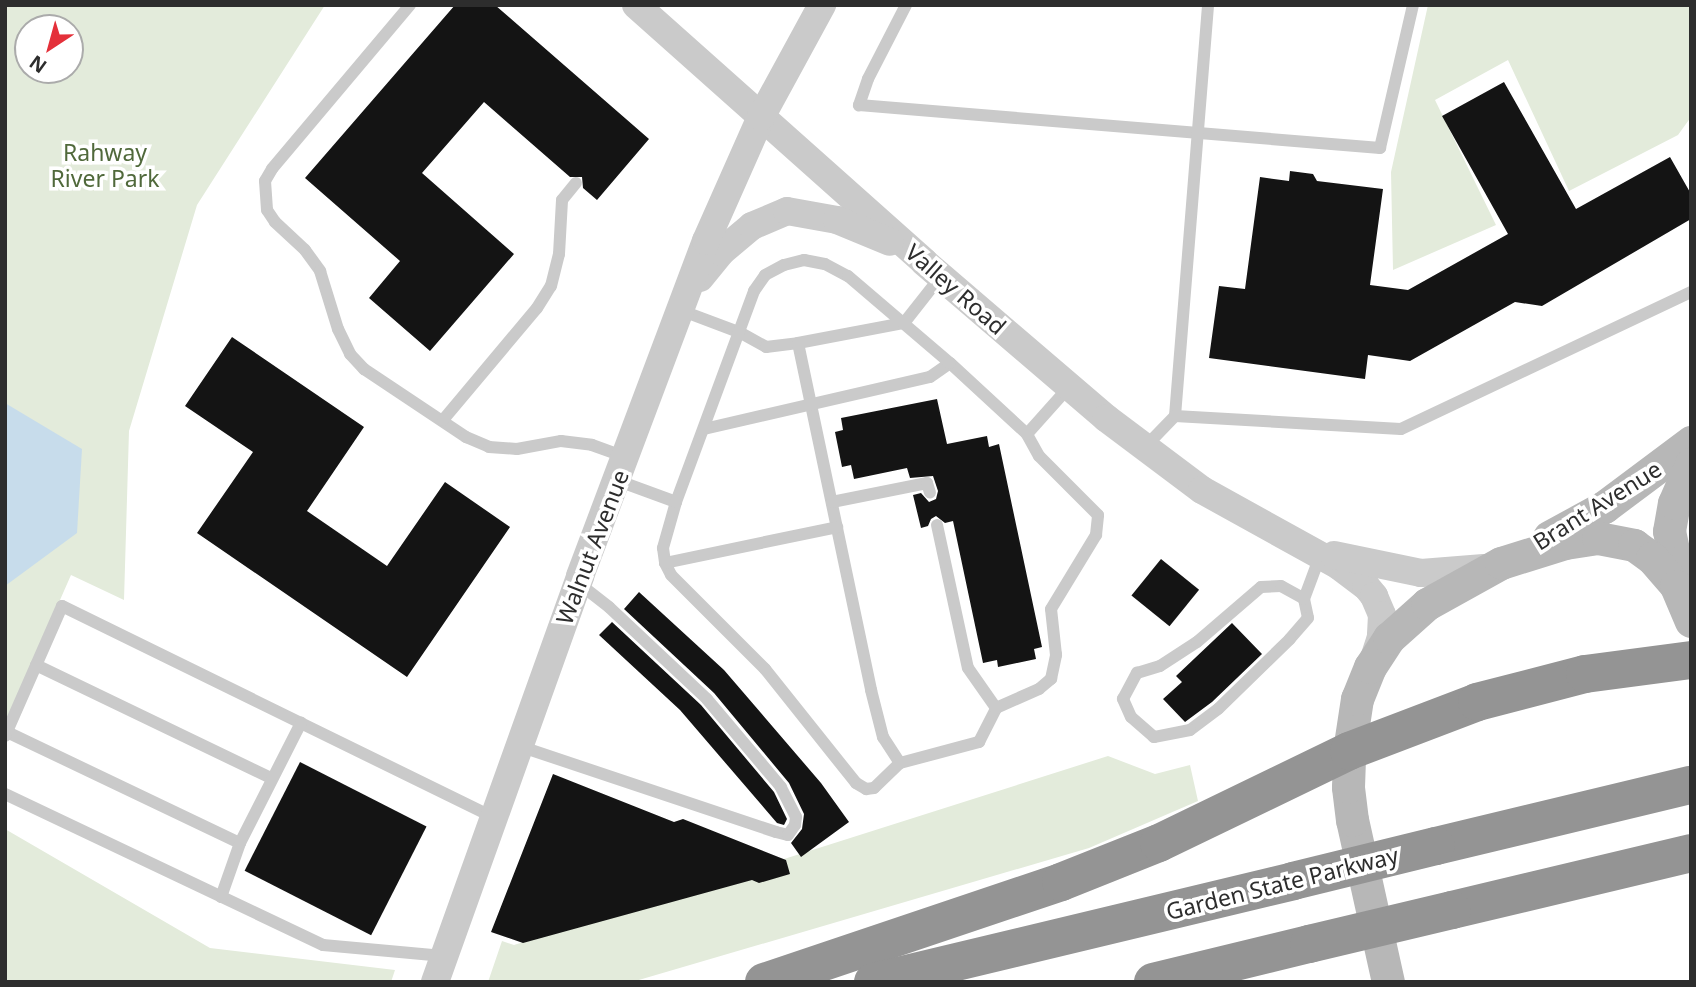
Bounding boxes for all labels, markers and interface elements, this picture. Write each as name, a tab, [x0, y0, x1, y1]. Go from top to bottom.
north arrow	[14, 14, 84, 84]
text: N	[24, 49, 52, 79]
park label: Rahway River Park	[51, 138, 159, 192]
street label: Valley Road	[900, 238, 1012, 340]
street label: Brant Avenue	[1528, 455, 1666, 555]
street label: Walnut Avenue	[550, 466, 634, 628]
street label: Garden State Parkway	[1163, 841, 1401, 925]

